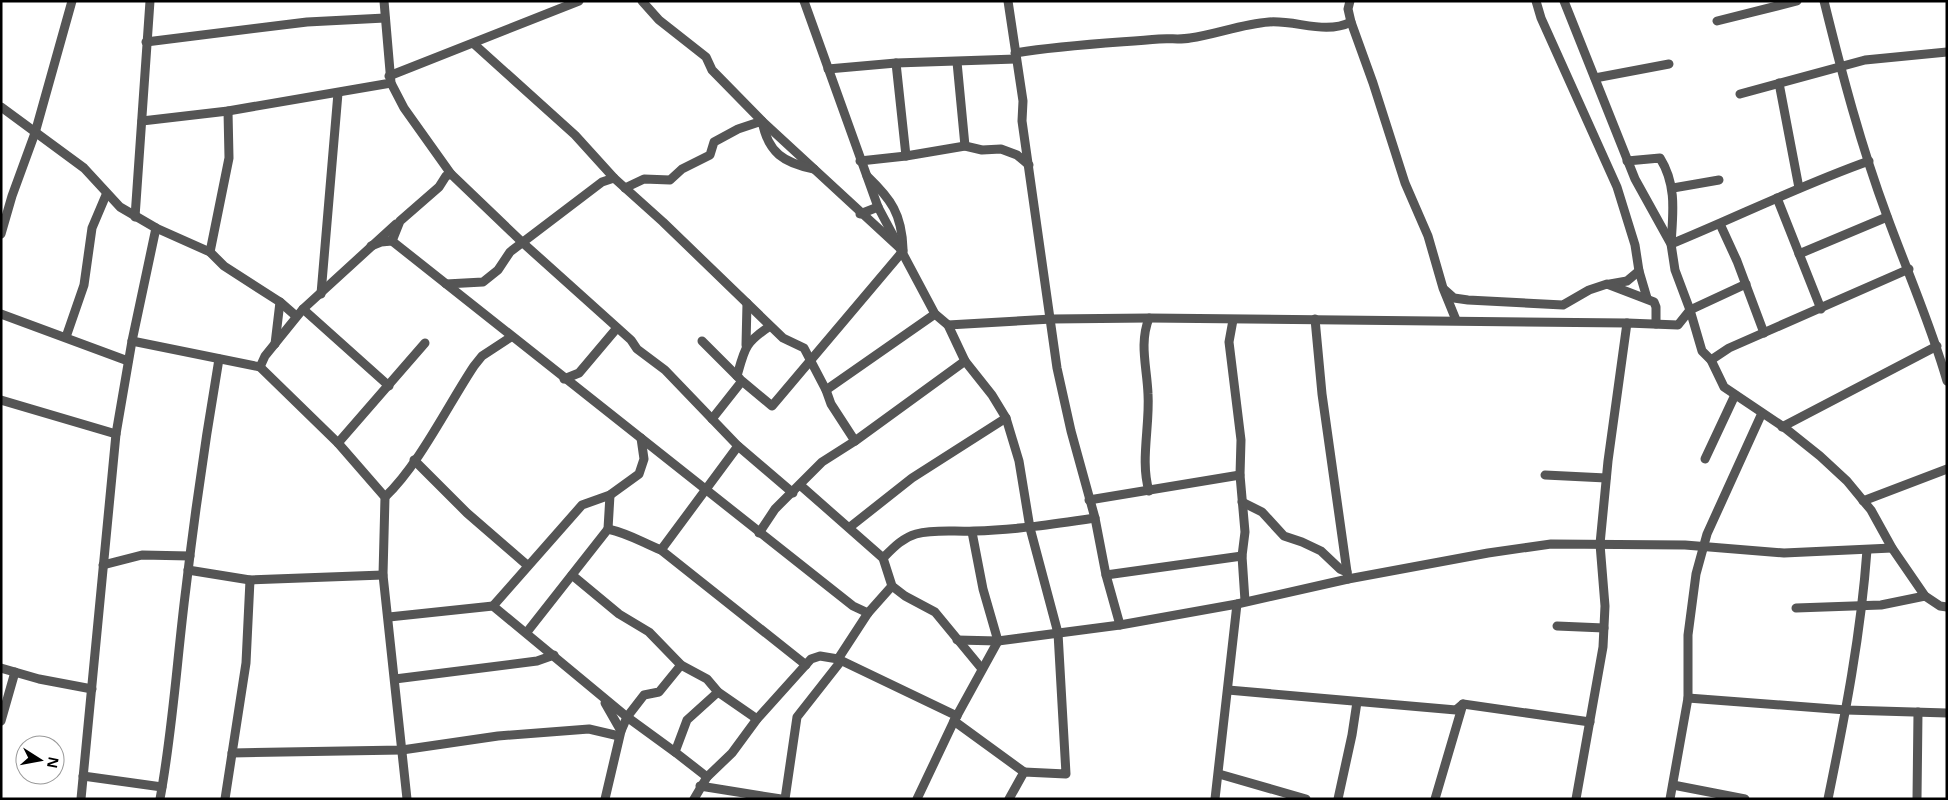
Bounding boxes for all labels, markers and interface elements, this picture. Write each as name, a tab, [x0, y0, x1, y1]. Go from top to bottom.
north arrow	[15, 735, 65, 785]
text: N	[43, 755, 64, 770]

